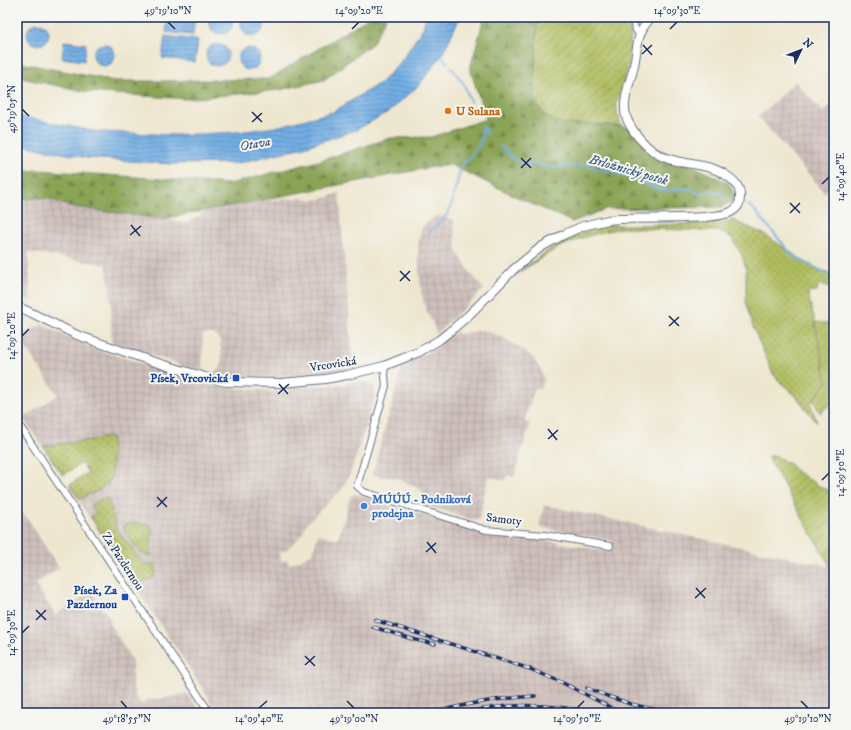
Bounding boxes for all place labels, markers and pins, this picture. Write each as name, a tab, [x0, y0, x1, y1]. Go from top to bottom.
place label: U Sulana	[456, 104, 501, 119]
marker: U Sulana	[443, 106, 453, 116]
place label: Písek, Vrcovická	[150, 371, 229, 386]
marker: Písek, Vrcovická	[231, 373, 241, 383]
place label: MÚÚÚ - Podniková prodejna	[371, 492, 472, 521]
marker: MÚÚÚ - Podniková prodejna	[359, 501, 369, 511]
place label: Písek, Za Pazdernou	[66, 583, 118, 612]
marker: Písek, Za Pazdernou	[120, 592, 130, 602]

